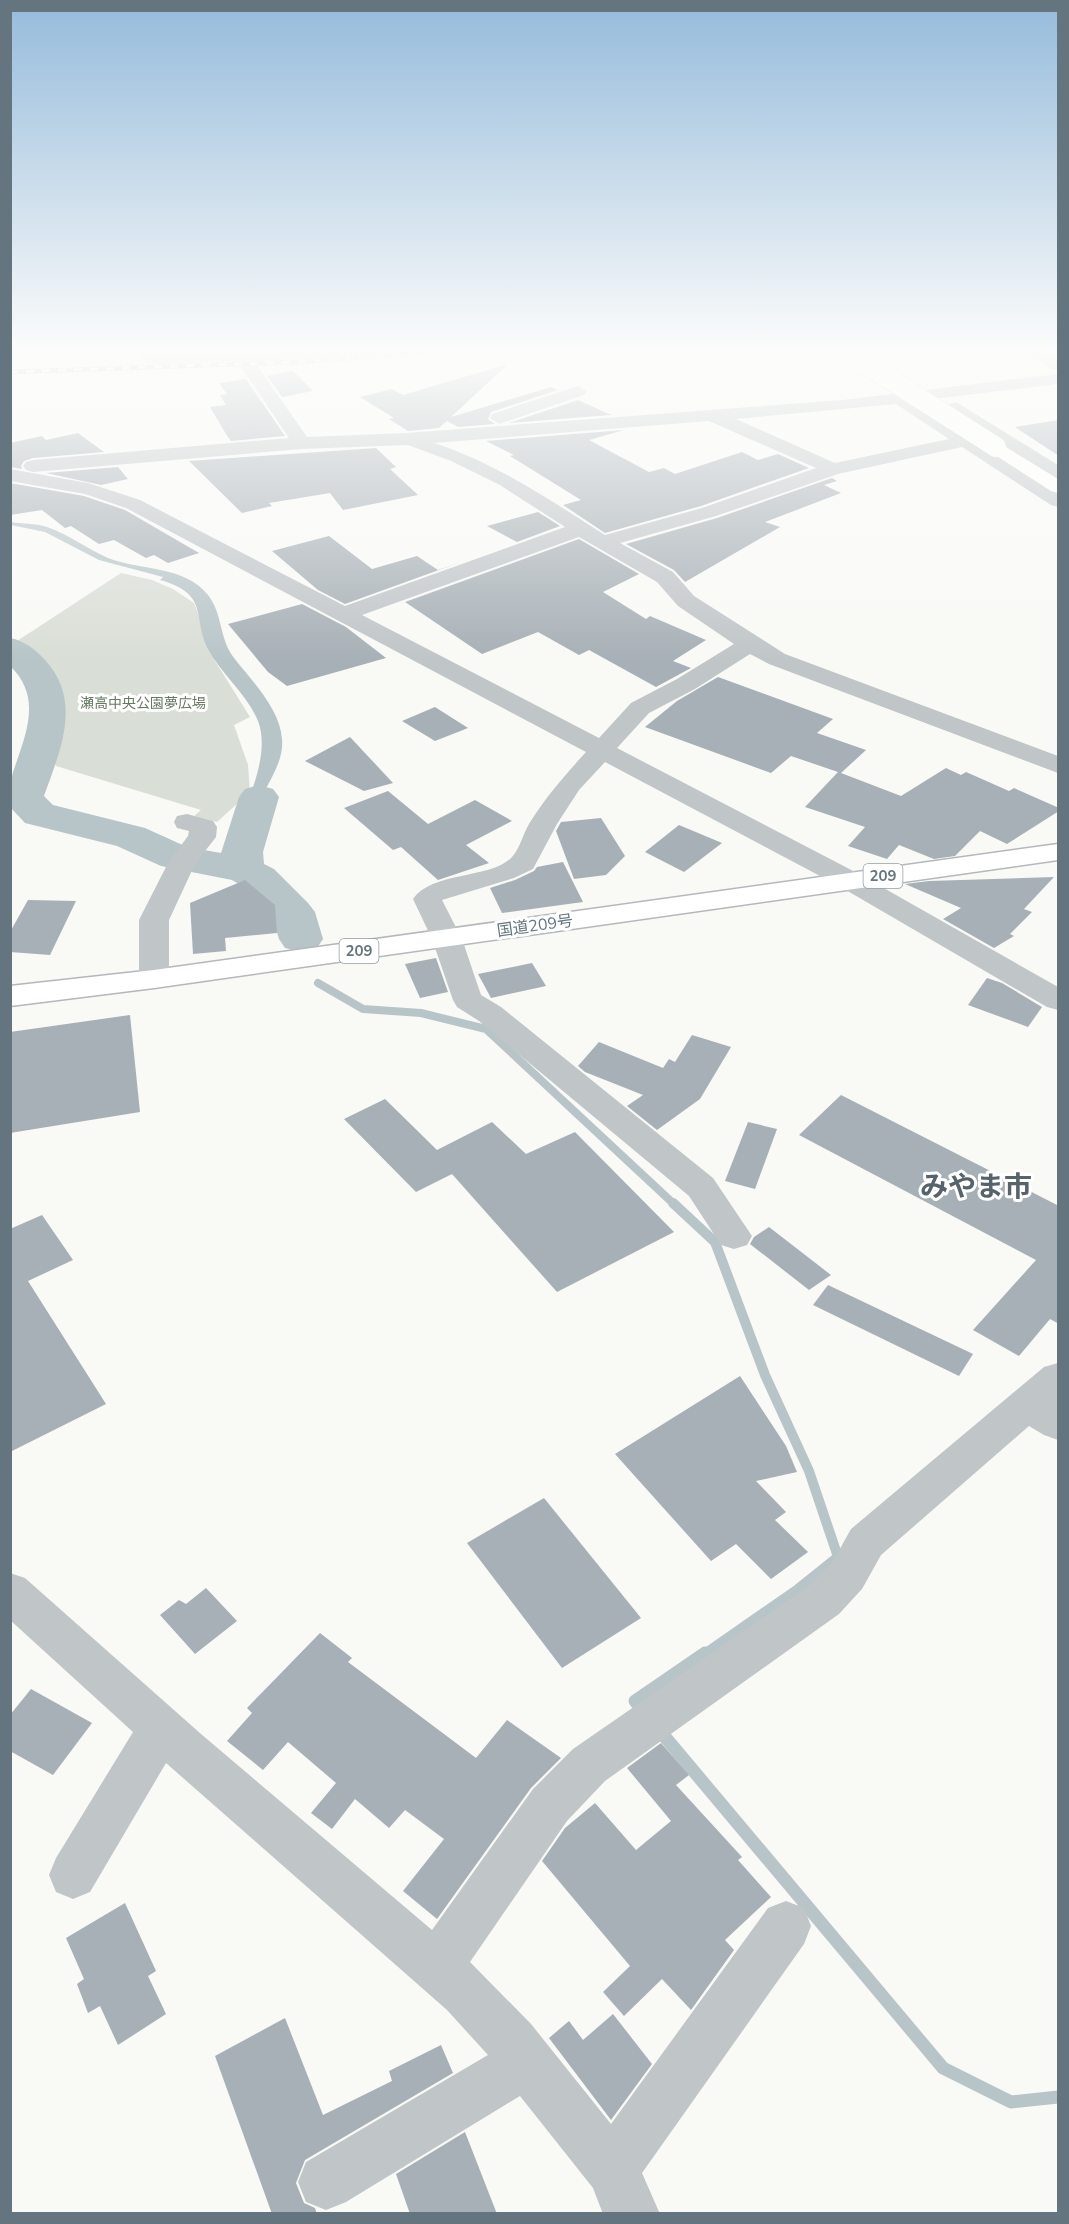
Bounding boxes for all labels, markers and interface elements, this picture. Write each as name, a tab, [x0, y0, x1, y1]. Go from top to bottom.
park label: 瀬高中央公園夢広場	[80, 694, 206, 713]
road number: 209	[864, 864, 902, 888]
street label: 国道209号	[495, 910, 575, 942]
road number: 209	[340, 939, 378, 963]
district label: みやま市	[920, 1168, 1032, 1206]

